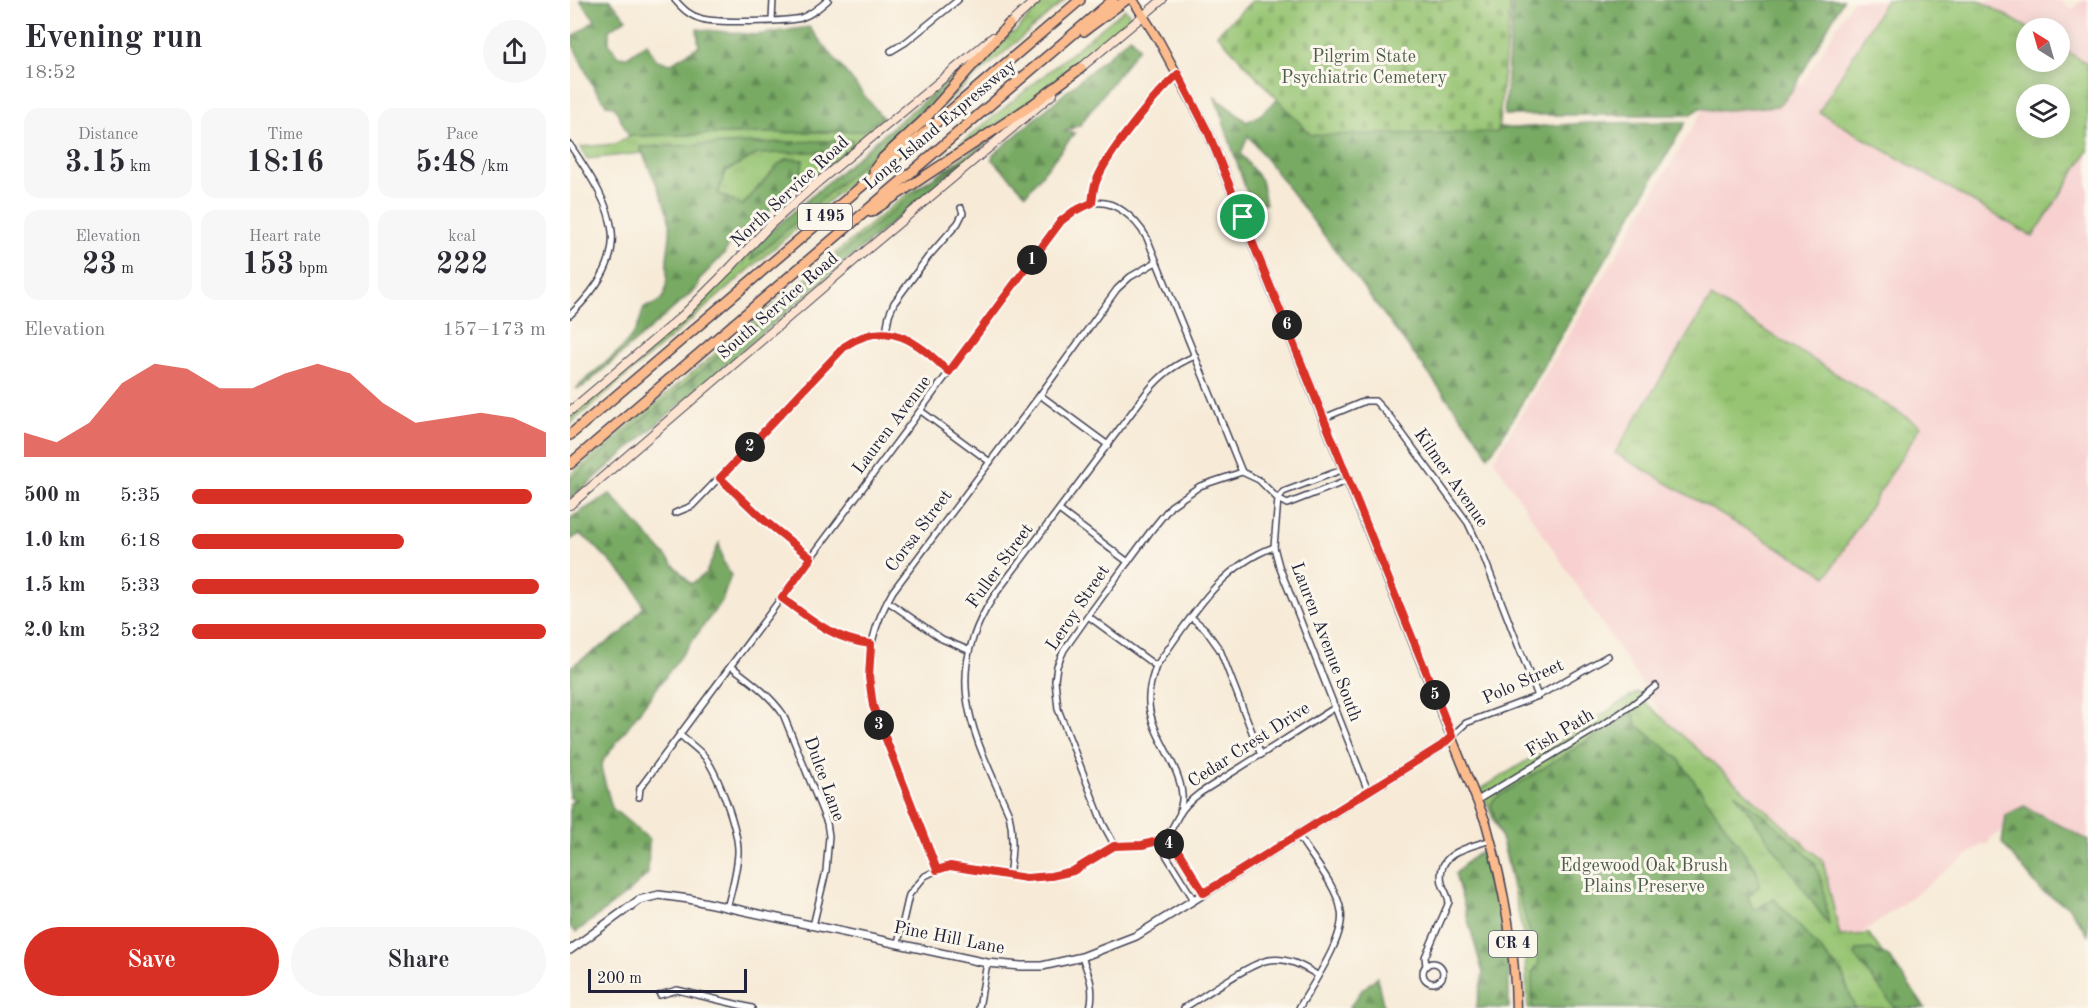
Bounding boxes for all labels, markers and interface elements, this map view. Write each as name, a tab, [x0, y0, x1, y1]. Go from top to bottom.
north arrow	[2016, 18, 2070, 72]
map controls	[2016, 18, 2070, 138]
button: share	[483, 20, 546, 83]
text: Evening run	[24, 22, 203, 55]
park label: Pilgrim State Psychiatric Cemetery	[1281, 48, 1447, 87]
street label: Long Island Expressway	[861, 56, 1020, 194]
text: 18:52	[24, 63, 76, 83]
button: layers	[2016, 84, 2070, 138]
text: Distance	[78, 127, 138, 143]
text: Time	[267, 127, 303, 143]
text: Pace	[446, 127, 478, 143]
street label: North Service Road	[728, 133, 852, 251]
text: 3.15	[65, 148, 126, 178]
text: 18:16	[246, 148, 324, 178]
text: 5:48	[415, 148, 476, 178]
text: km	[126, 159, 151, 175]
text: /km	[476, 159, 509, 175]
pin	[1217, 191, 1268, 242]
icon: arrive	[1226, 200, 1259, 233]
road number: I 495	[798, 204, 852, 230]
text: Elevation	[75, 229, 141, 245]
text: Heart rate	[249, 229, 321, 245]
text: kcal	[448, 229, 476, 245]
pin: 1	[1017, 245, 1047, 275]
street label: South Service Road	[714, 249, 842, 363]
text: 23	[82, 250, 117, 280]
text: 153	[242, 250, 294, 280]
text: 222	[436, 250, 488, 280]
text: 1	[1027, 252, 1037, 268]
text: m	[117, 261, 134, 277]
text: bpm	[294, 261, 328, 277]
pin: 6	[1272, 310, 1302, 340]
text: 6	[1282, 317, 1292, 333]
text: Elevation	[24, 320, 105, 340]
text: 157–173 m	[443, 320, 546, 340]
street label: Lauren Avenue	[849, 372, 935, 478]
street label: Kilmer Avenue	[1411, 426, 1491, 530]
pin: 2	[735, 432, 765, 462]
text: 2	[745, 439, 755, 455]
text: 500 m	[24, 486, 80, 506]
text: 5:35	[120, 486, 160, 506]
street label: Corsa Street	[882, 487, 956, 575]
street label: Fuller Street	[963, 520, 1037, 612]
text: 1.0 km	[24, 531, 86, 551]
text: 6:18	[120, 531, 160, 551]
street label: Lauren Avenue South	[1287, 560, 1365, 724]
street label: Leroy Street	[1043, 562, 1113, 654]
text: 1.5 km	[24, 576, 86, 596]
text: 5:33	[120, 576, 160, 596]
text: 2.0 km	[24, 621, 86, 641]
text: 5:32	[120, 621, 160, 641]
street label: Polo Street	[1480, 656, 1566, 708]
pin: 5	[1420, 680, 1450, 710]
text: 5	[1430, 687, 1440, 703]
street label: Cedar Crest Drive	[1185, 699, 1313, 791]
street label: Fish Path	[1523, 706, 1597, 760]
pin: 3	[864, 710, 894, 740]
text: 3	[874, 717, 884, 733]
street label: Dulce Lane	[800, 734, 848, 824]
pin: 4	[1154, 829, 1184, 859]
text: 4	[1164, 836, 1174, 852]
park label: Edgewood Oak Brush Plains Preserve	[1560, 857, 1728, 896]
street label: Pine Hill Lane	[892, 918, 1006, 958]
button: Save	[24, 927, 279, 996]
button: Share	[291, 927, 546, 996]
road number: CR 4	[1489, 931, 1537, 957]
scale bar	[588, 966, 747, 994]
text: 200 m	[597, 971, 642, 987]

